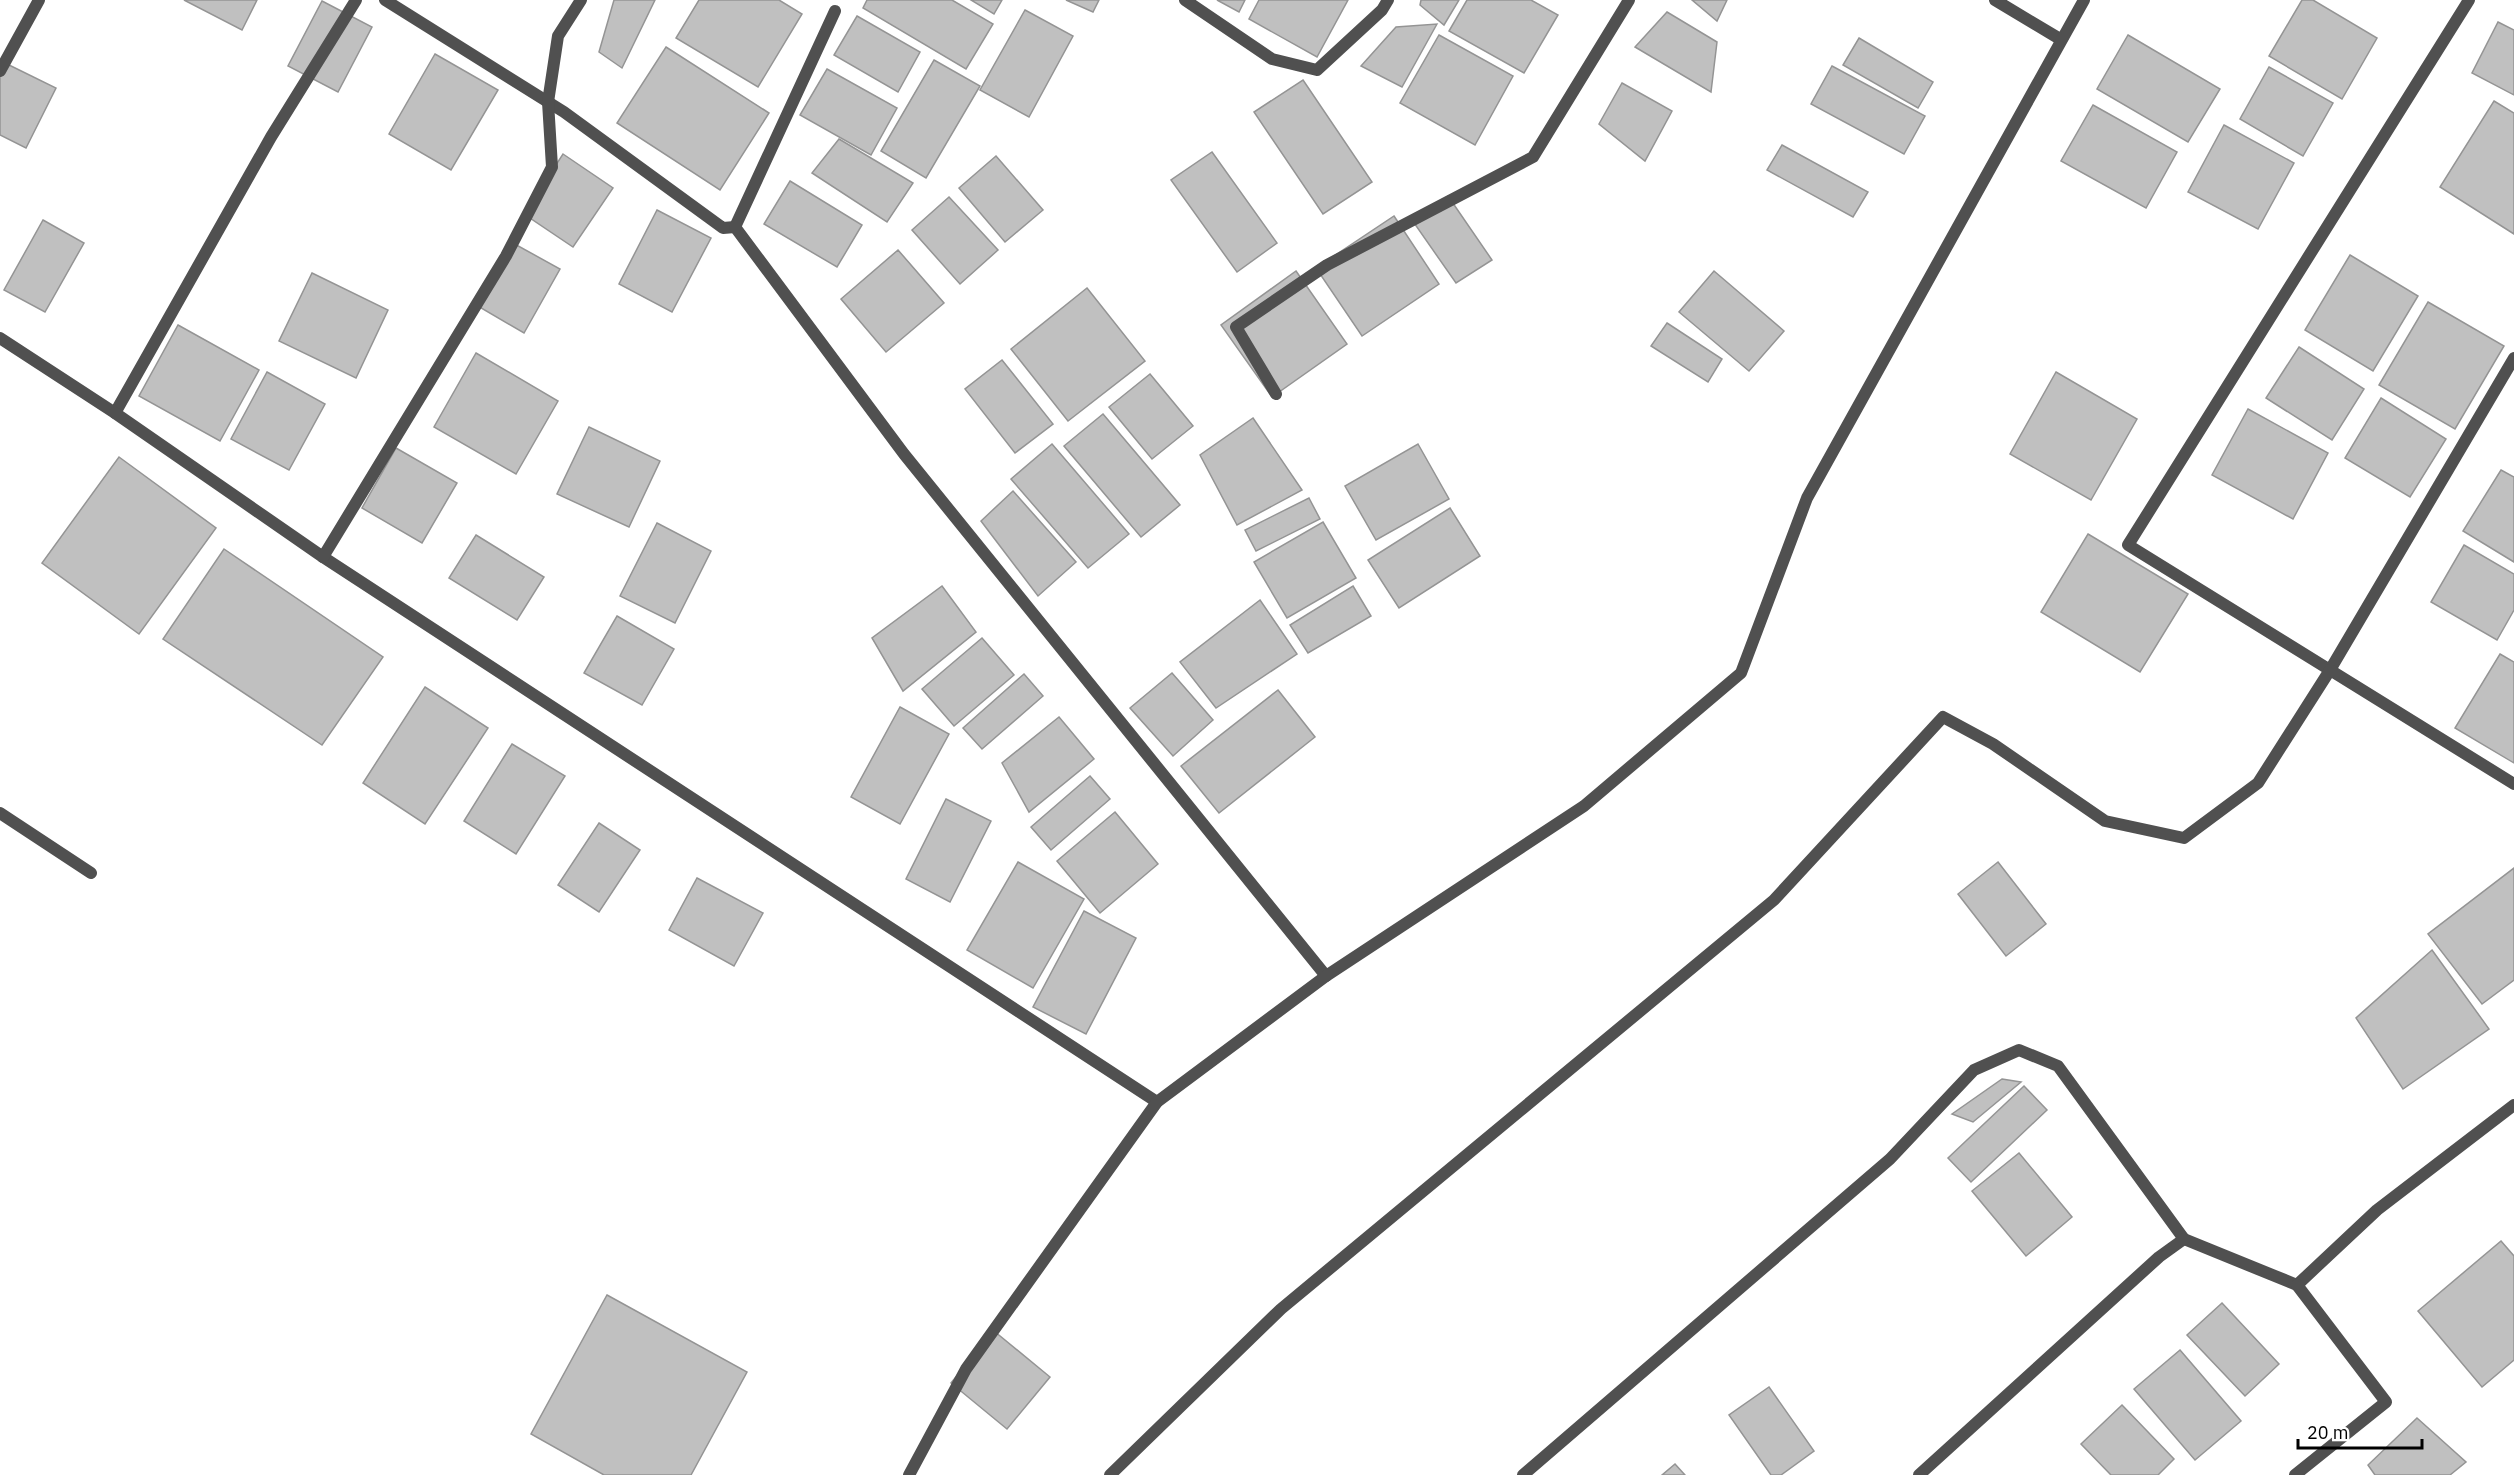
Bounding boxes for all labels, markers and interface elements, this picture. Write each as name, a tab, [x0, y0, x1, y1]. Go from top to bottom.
scale bar	[2298, 1412, 2422, 1450]
text: 20 m	[2307, 1421, 2349, 1444]

